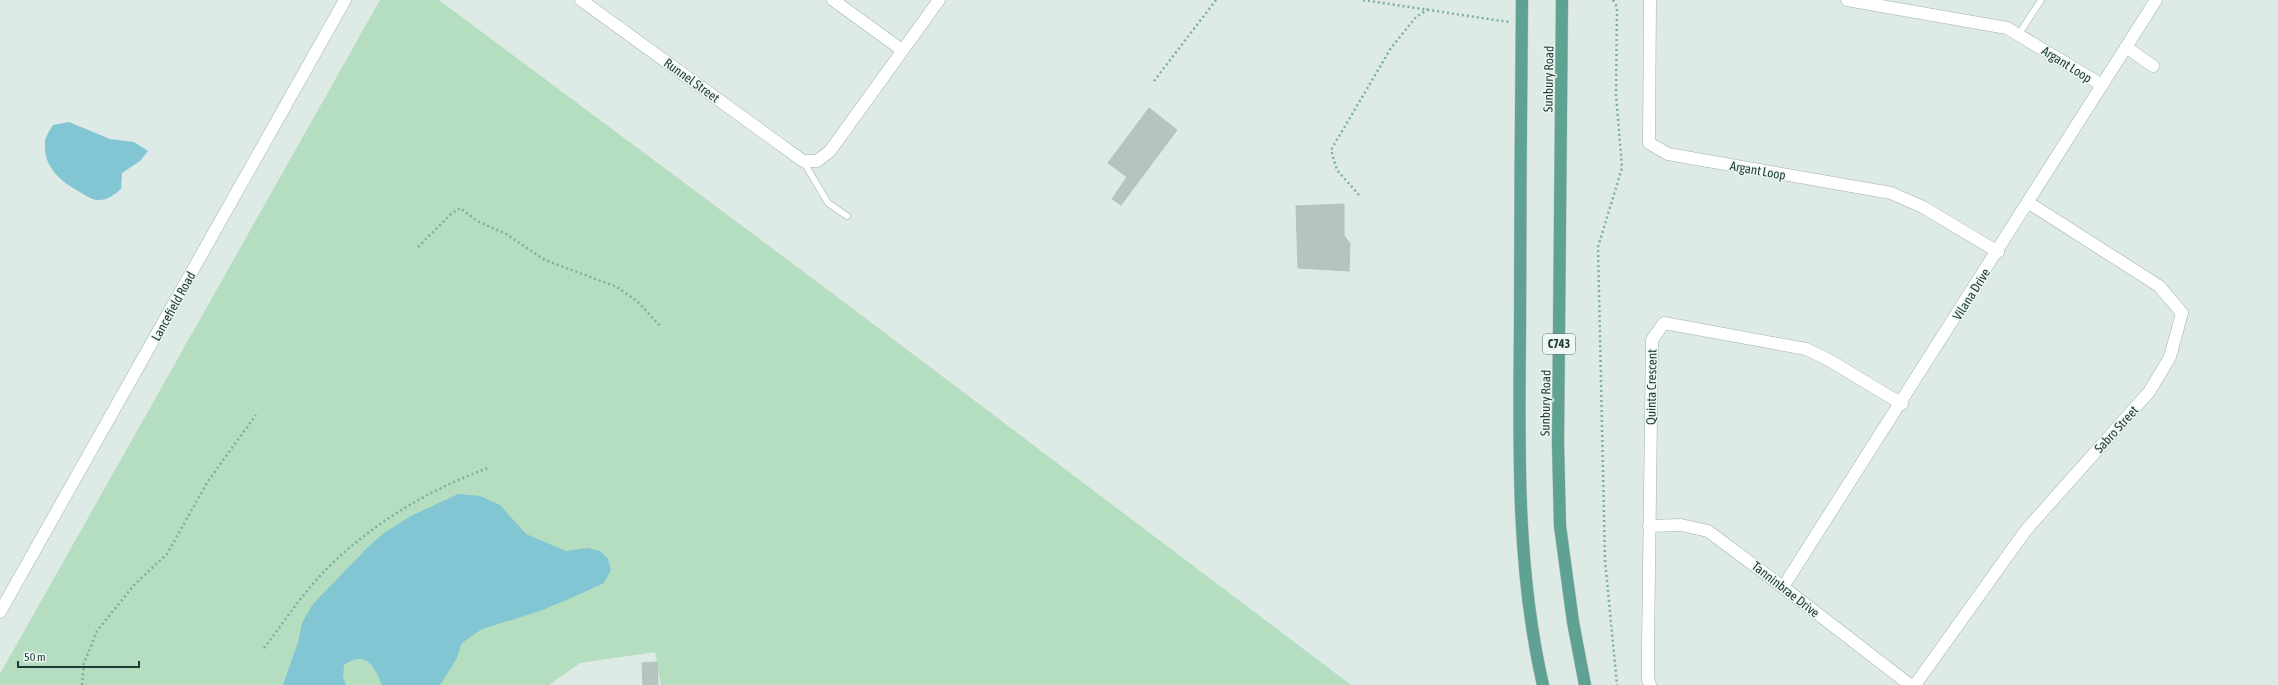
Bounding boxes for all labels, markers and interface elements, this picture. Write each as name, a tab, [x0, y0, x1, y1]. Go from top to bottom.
street label: Argant Loop	[2039, 43, 2095, 86]
street label: Sunbury Road	[1540, 46, 1557, 112]
street label: Runnel Street	[661, 55, 723, 106]
street label: Argant Loop	[1729, 158, 1787, 183]
street label: Vilana Drive	[1950, 266, 1993, 323]
street label: Lancefield Road	[148, 269, 199, 343]
road number: C743	[1543, 334, 1575, 354]
street label: Quinta Crescent	[1643, 349, 1660, 425]
street label: Sunbury Road	[1537, 370, 1554, 436]
street label: Sabro Street	[2091, 403, 2141, 456]
street label: Tanninbrae Drive	[1749, 558, 1822, 620]
scale bar	[18, 643, 139, 669]
text: 50 m	[24, 650, 46, 664]

